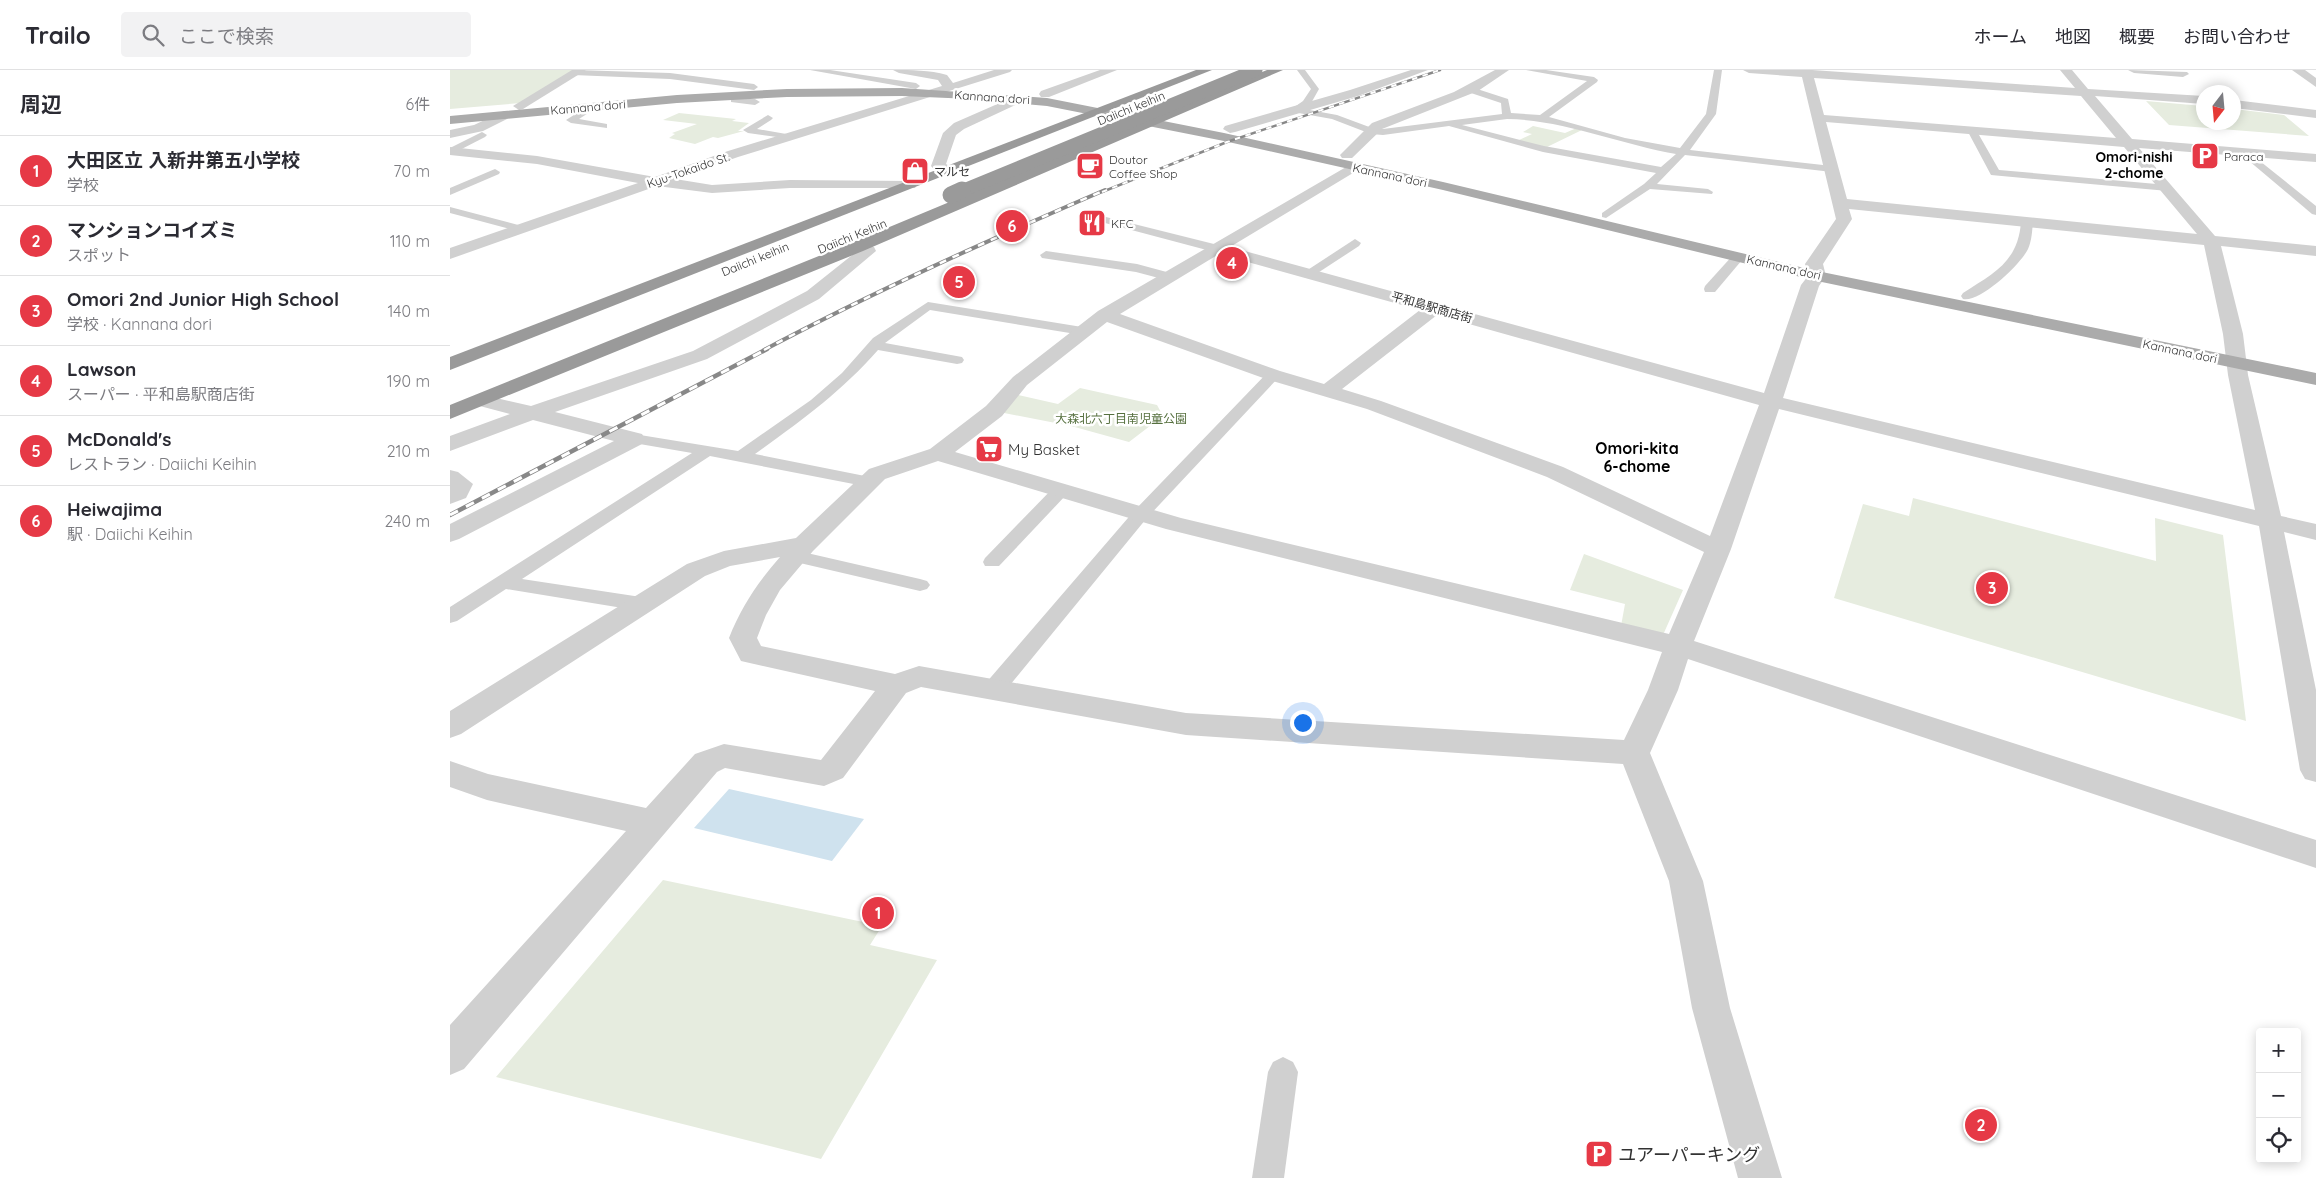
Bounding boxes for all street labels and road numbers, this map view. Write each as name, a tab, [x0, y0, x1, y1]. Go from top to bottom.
street label: Kannana dori	[954, 87, 1030, 107]
street label: Daiichi keihin	[1095, 88, 1167, 128]
street label: Kannana dori	[550, 96, 626, 118]
street label: Kyu-Tokaido St.	[645, 149, 731, 191]
street label: Kannana dori	[1351, 160, 1429, 190]
street label: Daiichi Keihin	[815, 215, 889, 257]
street label: Daiichi keihin	[719, 239, 791, 279]
street label: Kannana dori	[1745, 251, 1823, 283]
street label: 平和島駅商店街	[1390, 288, 1474, 326]
street label: Kannana dori	[2141, 336, 2219, 366]

